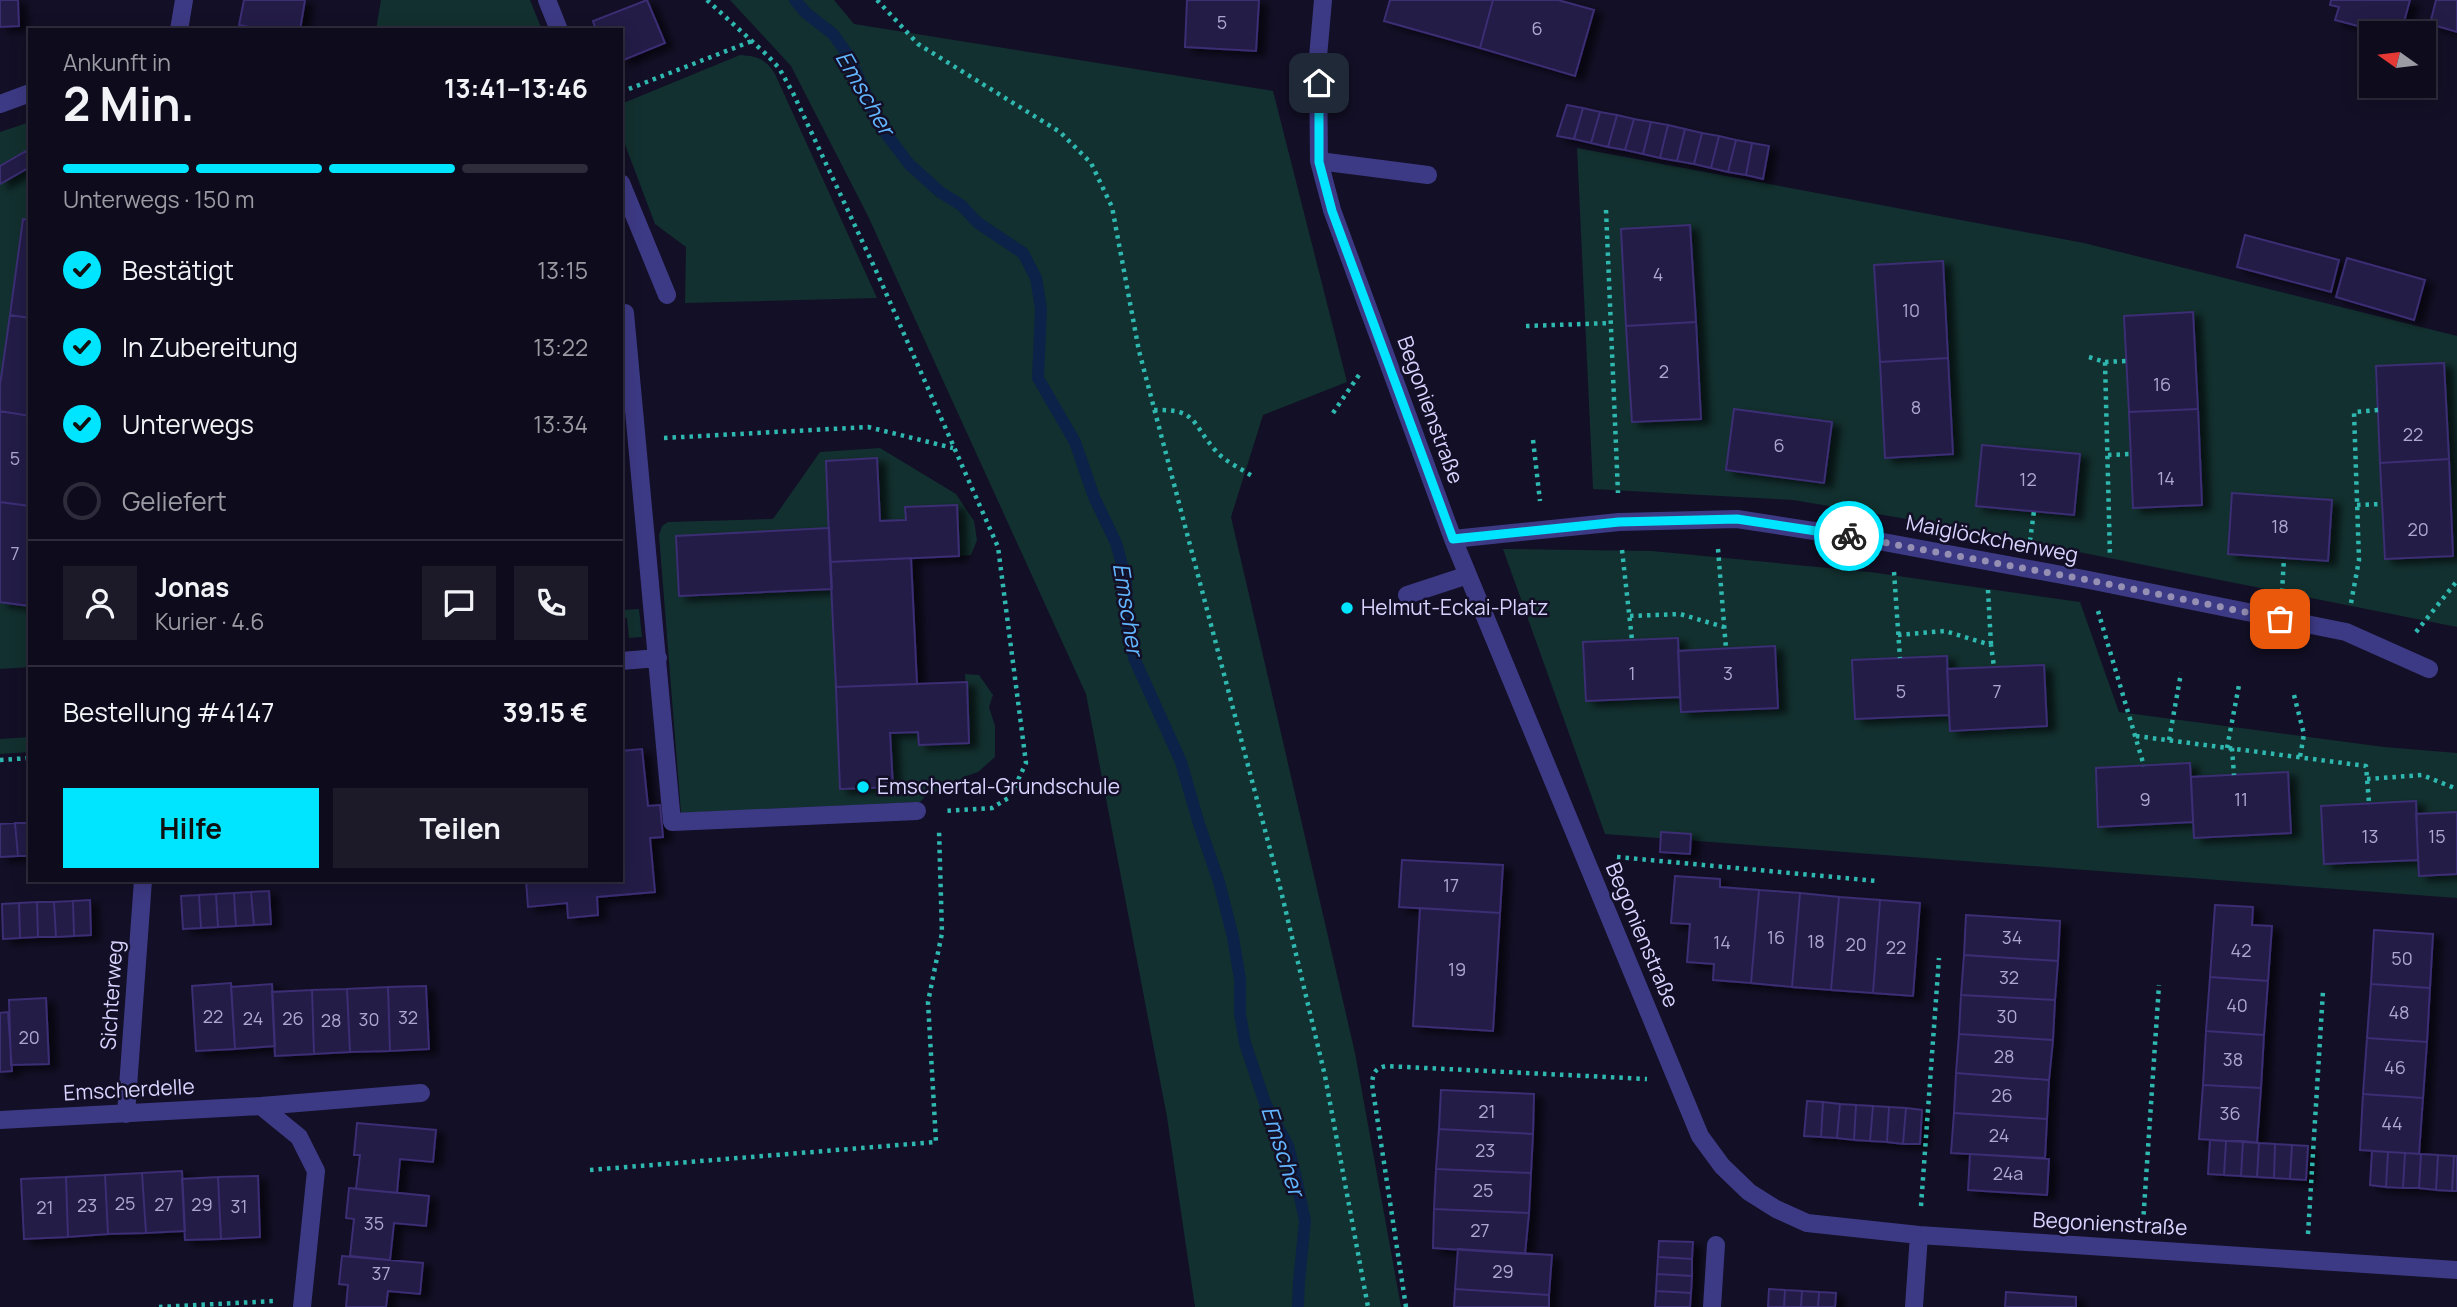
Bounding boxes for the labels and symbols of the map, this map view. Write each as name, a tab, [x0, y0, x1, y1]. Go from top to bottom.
house number: 5	[1217, 10, 1227, 34]
house number: 6	[1531, 16, 1543, 40]
north arrow	[2359, 21, 2436, 98]
water label: Emscher	[829, 44, 904, 143]
pin	[1289, 53, 1349, 113]
house number: 4	[1653, 262, 1663, 286]
house number: 10	[1902, 298, 1920, 322]
street label: Begonienstraße	[1391, 332, 1471, 487]
house number: 2	[1659, 359, 1669, 383]
house number: 16	[2153, 372, 2171, 396]
house number: 8	[1911, 395, 1921, 419]
house number: 22	[2403, 422, 2423, 446]
house number: 6	[1773, 433, 1785, 457]
house number: 5	[10, 446, 20, 470]
house number: 14	[2157, 466, 2175, 490]
house number: 12	[2019, 467, 2037, 491]
courier	[1814, 501, 1884, 571]
street label: Maiglöckchenweg	[1904, 508, 2081, 568]
house number: 18	[2271, 514, 2289, 538]
house number: 20	[2407, 517, 2429, 541]
house number: 7	[10, 541, 20, 565]
water label: Emscher	[1106, 560, 1152, 660]
pin	[2250, 589, 2310, 649]
place label: Helmut-Eckai-Platz	[1361, 593, 1548, 621]
marker: Helmut-Eckai-Platz	[1339, 600, 1355, 616]
house number: 1	[1628, 661, 1636, 685]
house number: 3	[1723, 661, 1733, 685]
house number: 5	[1896, 679, 1906, 703]
house number: 7	[1992, 679, 2002, 703]
place label: Emschertal-Grundschule	[877, 772, 1120, 800]
marker: Emschertal-Grundschule	[855, 779, 871, 795]
house number: 9	[2139, 787, 2151, 811]
house number: 11	[2234, 787, 2248, 811]
house number: 13	[2362, 824, 2378, 848]
house number: 15	[2428, 824, 2446, 848]
street label: Begonienstraße	[1600, 858, 1686, 1011]
house number: 17	[1443, 873, 1459, 897]
house number: 16	[1767, 925, 1785, 949]
house number: 34	[2002, 925, 2022, 949]
house number: 18	[1807, 929, 1825, 953]
house number: 14	[1713, 930, 1731, 954]
house number: 20	[1845, 932, 1867, 956]
house number: 22	[1886, 935, 1906, 959]
house number: 42	[2231, 938, 2251, 962]
street label: Sichterweg	[93, 939, 129, 1051]
house number: 50	[2391, 946, 2413, 970]
house number: 19	[1448, 957, 1466, 981]
house number: 32	[1999, 965, 2019, 989]
house number: 40	[2226, 993, 2248, 1017]
house number: 48	[2388, 1000, 2410, 1024]
house number: 22	[203, 1004, 223, 1028]
house number: 30	[1997, 1004, 2017, 1028]
house number: 32	[398, 1005, 418, 1029]
house number: 24	[243, 1006, 263, 1030]
house number: 26	[282, 1006, 304, 1030]
house number: 30	[359, 1007, 379, 1031]
house number: 28	[321, 1008, 341, 1032]
house number: 20	[18, 1025, 40, 1049]
house number: 28	[1994, 1044, 2014, 1068]
house number: 38	[2223, 1047, 2243, 1071]
house number: 46	[2384, 1055, 2406, 1079]
street label: Emscherdelle	[63, 1072, 195, 1106]
house number: 26	[1991, 1083, 2013, 1107]
house number: 21	[1478, 1099, 1496, 1123]
house number: 36	[2219, 1101, 2241, 1125]
water label: Emscher	[1254, 1102, 1314, 1202]
house number: 44	[2381, 1111, 2403, 1135]
house number: 24	[1989, 1123, 2009, 1147]
house number: 23	[1475, 1138, 1495, 1162]
house number: 24a	[1993, 1161, 2023, 1185]
house number: 25	[1473, 1178, 1493, 1202]
house number: 25	[115, 1191, 135, 1215]
house number: 27	[154, 1192, 174, 1216]
house number: 29	[191, 1192, 213, 1216]
house number: 23	[77, 1193, 97, 1217]
house number: 31	[231, 1194, 247, 1218]
house number: 21	[36, 1195, 54, 1219]
street label: Begonienstraße	[2032, 1205, 2188, 1241]
house number: 35	[364, 1211, 384, 1235]
house number: 27	[1470, 1218, 1490, 1242]
house number: 29	[1492, 1259, 1514, 1283]
house number: 37	[372, 1261, 391, 1285]

